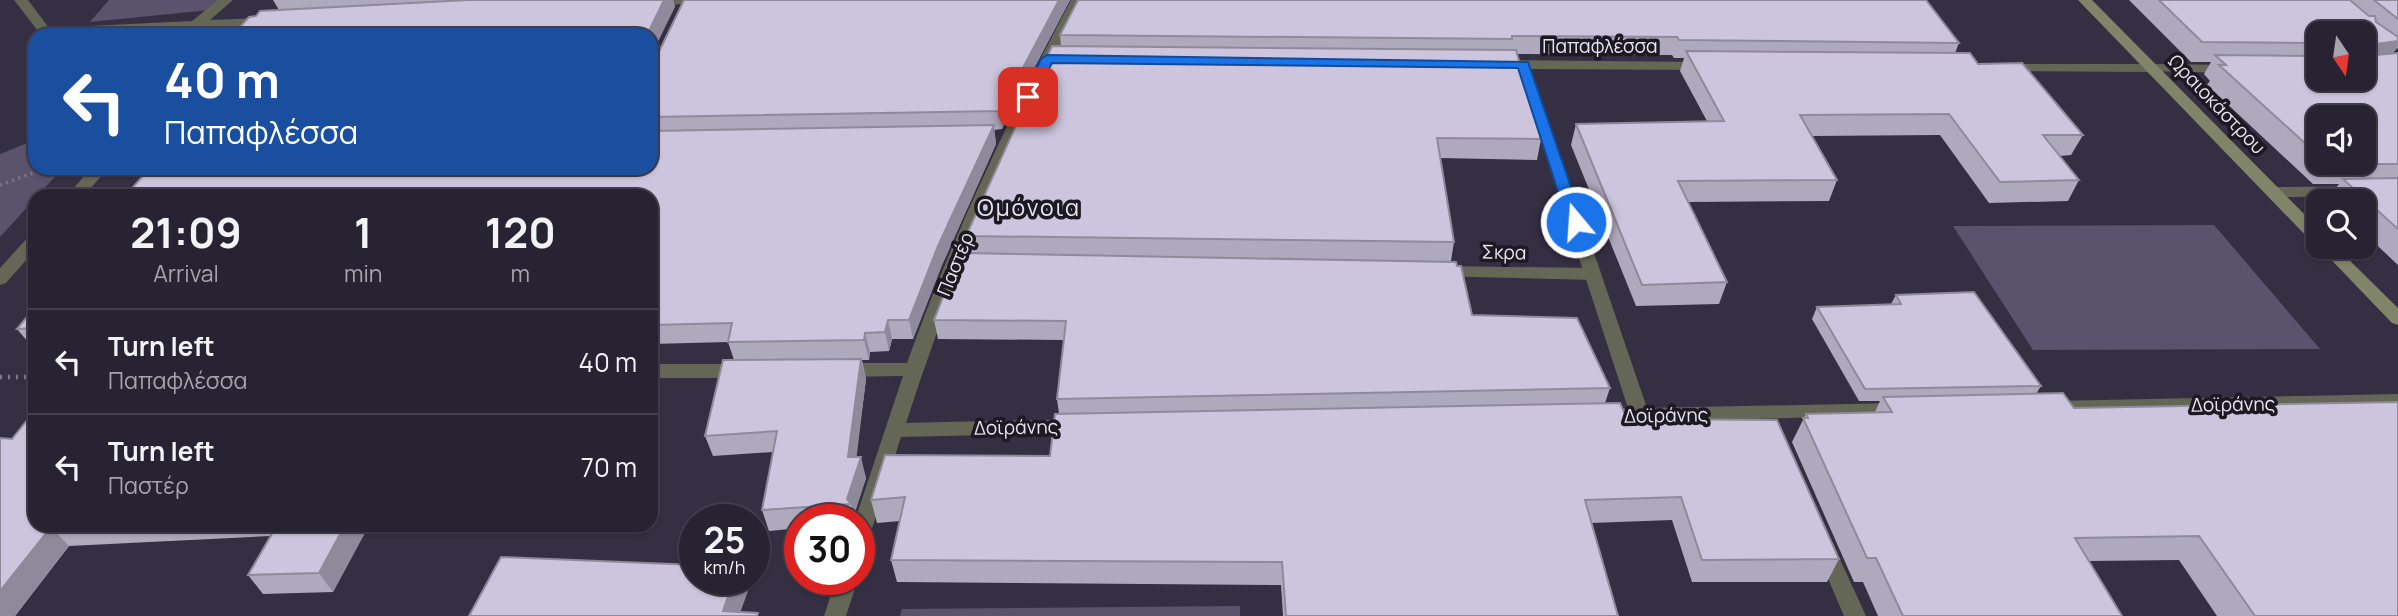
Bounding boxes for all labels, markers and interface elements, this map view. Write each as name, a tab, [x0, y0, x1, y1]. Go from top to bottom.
north arrow	[2306, 21, 2376, 91]
map controls	[2306, 21, 2376, 259]
street label: Παπαφλέσσα	[1542, 33, 1658, 59]
text: 40 m	[164, 46, 280, 113]
street label: Ωραιοκάστρου	[2163, 48, 2271, 160]
icon: left	[49, 56, 140, 147]
pin	[998, 67, 1058, 127]
icon: arrive	[1009, 78, 1047, 116]
button: sound	[2306, 105, 2376, 175]
text: Παπαφλέσσα	[164, 110, 358, 154]
position arrow	[1539, 185, 1613, 259]
button: search	[2306, 189, 2376, 259]
district label: Ομόνοια	[977, 191, 1081, 223]
text: 21:09	[130, 203, 242, 261]
text: 1	[354, 203, 372, 261]
text: 120	[485, 203, 556, 261]
street label: Παστέρ	[930, 228, 980, 300]
street label: Σκρα	[1481, 239, 1527, 265]
text: Arrival	[153, 257, 219, 289]
text: min	[344, 257, 383, 289]
text: m	[511, 257, 530, 289]
text: Turn left	[108, 328, 215, 364]
icon: left	[49, 343, 87, 381]
text: 40 m	[579, 344, 637, 380]
text: Παπαφλέσσα	[108, 364, 248, 396]
street label: Δοϊράνης	[2191, 390, 2275, 418]
street label: Δοϊράνης	[1624, 401, 1708, 429]
street label: Δοϊράνης	[974, 413, 1058, 441]
text: Turn left	[108, 433, 215, 469]
icon: left	[49, 448, 87, 486]
text: 70 m	[581, 449, 637, 485]
text: Παστέρ	[108, 469, 189, 501]
speed limit sign: 30	[784, 504, 875, 595]
text: 25	[704, 516, 745, 564]
text: km/h	[704, 555, 745, 579]

